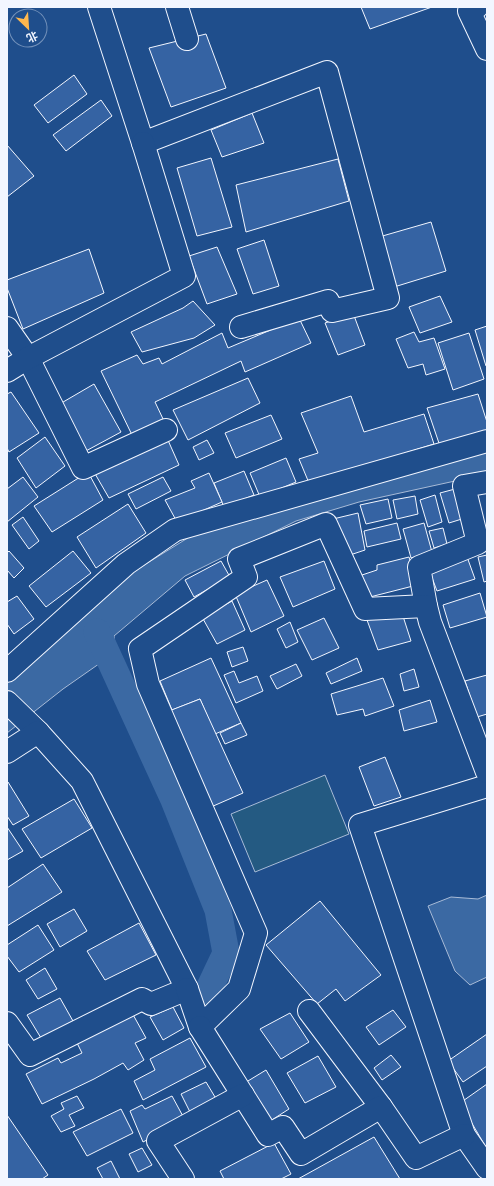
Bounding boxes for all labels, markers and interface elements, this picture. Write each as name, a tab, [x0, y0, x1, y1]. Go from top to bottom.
north arrow	[8, 8, 48, 48]
text: 北	[24, 28, 40, 46]

